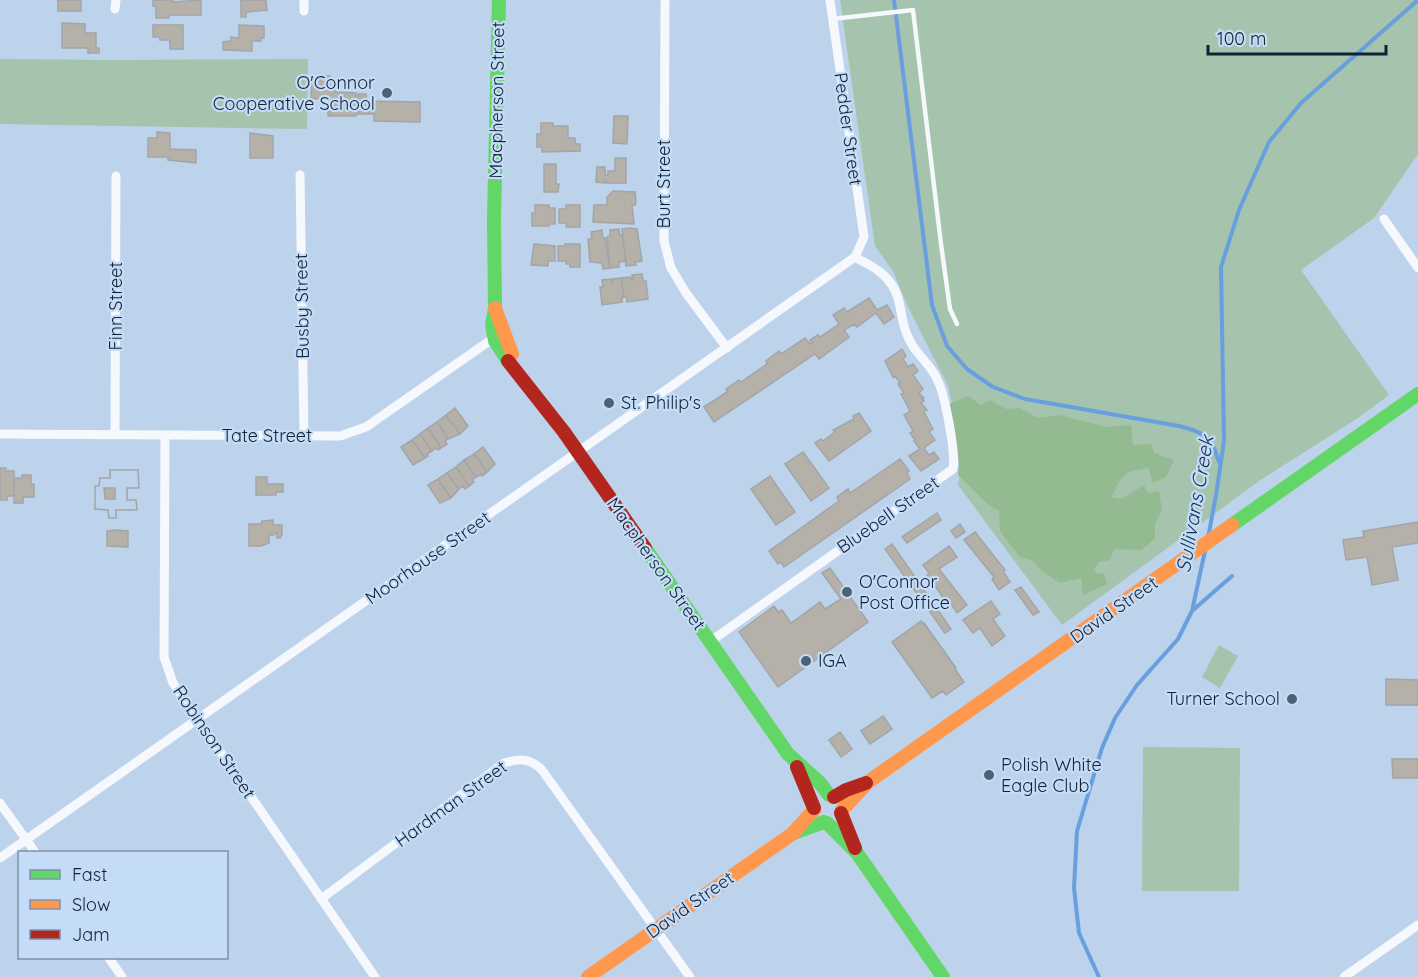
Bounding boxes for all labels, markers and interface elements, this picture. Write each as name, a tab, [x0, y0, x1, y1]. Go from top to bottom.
scale bar	[1208, 18, 1386, 56]
street label: Macpherson Street	[484, 21, 509, 179]
text: 100 m	[1217, 27, 1266, 50]
place label: O'Connor Cooperative School	[213, 71, 375, 115]
street label: Pedder Street	[829, 71, 868, 187]
marker: O'Connor Cooperative School	[380, 86, 394, 100]
street label: Burt Street	[652, 139, 675, 229]
street label: Busby Street	[289, 253, 314, 359]
street label: Finn Street	[104, 262, 127, 350]
place label: St. Philip's	[621, 391, 701, 414]
marker: St. Philip's	[602, 396, 616, 410]
street label: Tate Street	[222, 424, 312, 447]
water label: Sullivans Creek	[1170, 431, 1219, 574]
street label: Bluebell Street	[832, 471, 943, 558]
street label: Macpherson Street	[602, 493, 711, 635]
street label: Moorhouse Street	[361, 506, 495, 609]
place label: O'Connor Post Office	[859, 570, 950, 614]
street label: David Street	[1065, 571, 1162, 648]
marker: O'Connor Post Office	[840, 585, 854, 599]
place label: IGA	[818, 649, 847, 672]
marker: IGA	[799, 654, 813, 668]
street label: Robinson Street	[168, 681, 261, 803]
place label: Turner School	[1166, 687, 1280, 710]
marker: Turner School	[1285, 692, 1299, 706]
place label: Polish White Eagle Club	[1001, 753, 1102, 797]
street label: Hardman Street	[390, 755, 511, 852]
marker: Polish White Eagle Club	[982, 768, 996, 782]
legend	[18, 851, 228, 959]
text: Fast	[72, 863, 107, 886]
street label: David Street	[641, 866, 738, 943]
text: Slow	[72, 893, 110, 916]
text: Jam	[72, 923, 110, 946]

